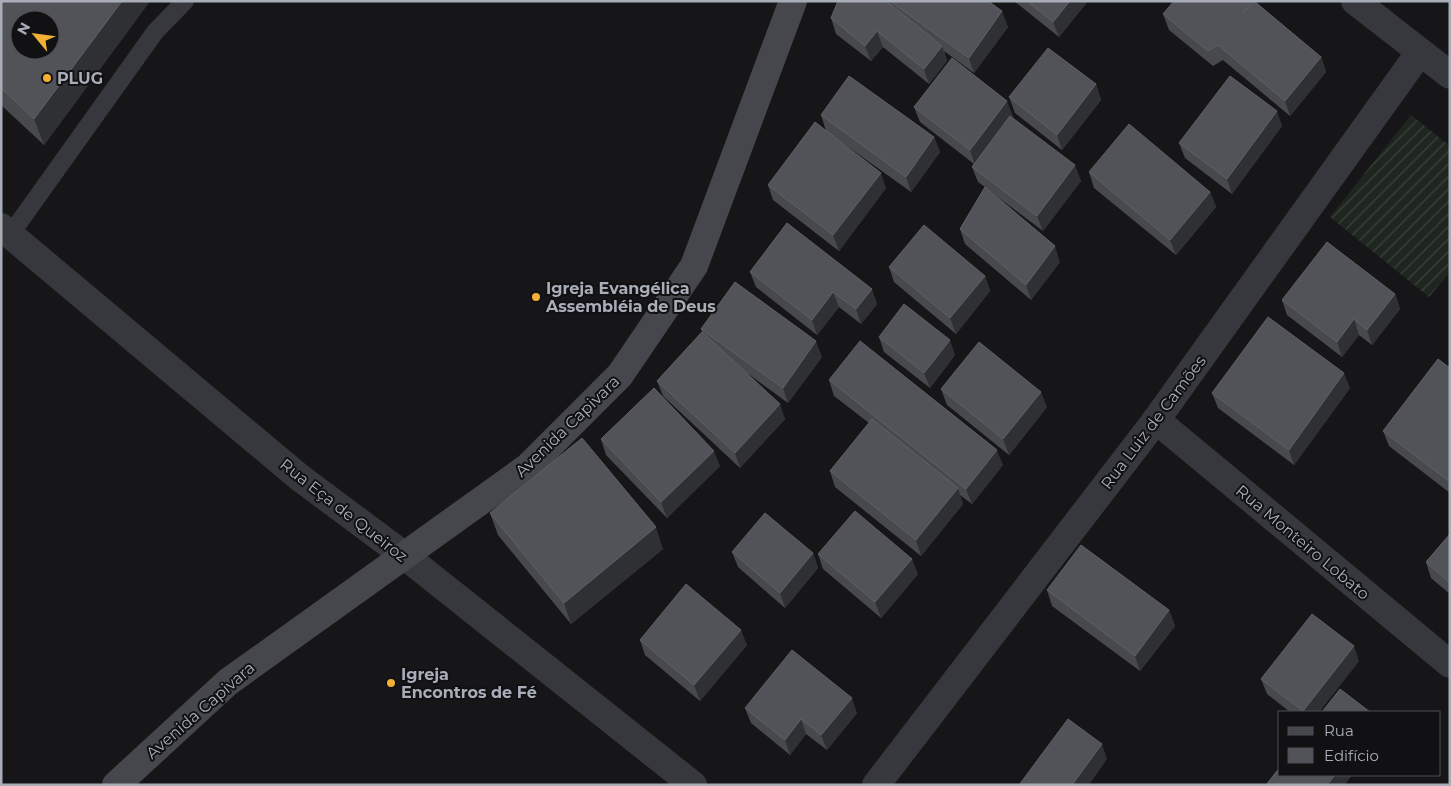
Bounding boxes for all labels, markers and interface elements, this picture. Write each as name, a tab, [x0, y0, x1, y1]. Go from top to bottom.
north arrow	[10, 10, 60, 60]
text: N	[13, 19, 34, 38]
place label: PLUG	[57, 69, 103, 88]
marker: PLUG	[41, 72, 53, 84]
place label: Igreja Evangélica Assembléia de Deus	[545, 279, 716, 316]
marker: Igreja Evangélica Assembléia de Deus	[530, 291, 542, 303]
street label: Rua Luiz de Camões	[1097, 352, 1210, 493]
street label: Avenida Capivara	[511, 372, 623, 481]
street label: Rua Eça de Queiroz	[276, 455, 411, 566]
street label: Rua Monteiro Lobato	[1232, 481, 1373, 604]
street label: Avenida Capivara	[142, 658, 258, 763]
place label: Igreja Encontros de Fé	[401, 665, 537, 702]
marker: Igreja Encontros de Fé	[385, 677, 397, 689]
legend	[1278, 711, 1441, 776]
text: Rua	[1324, 721, 1354, 740]
text: Edifício	[1324, 746, 1379, 765]

